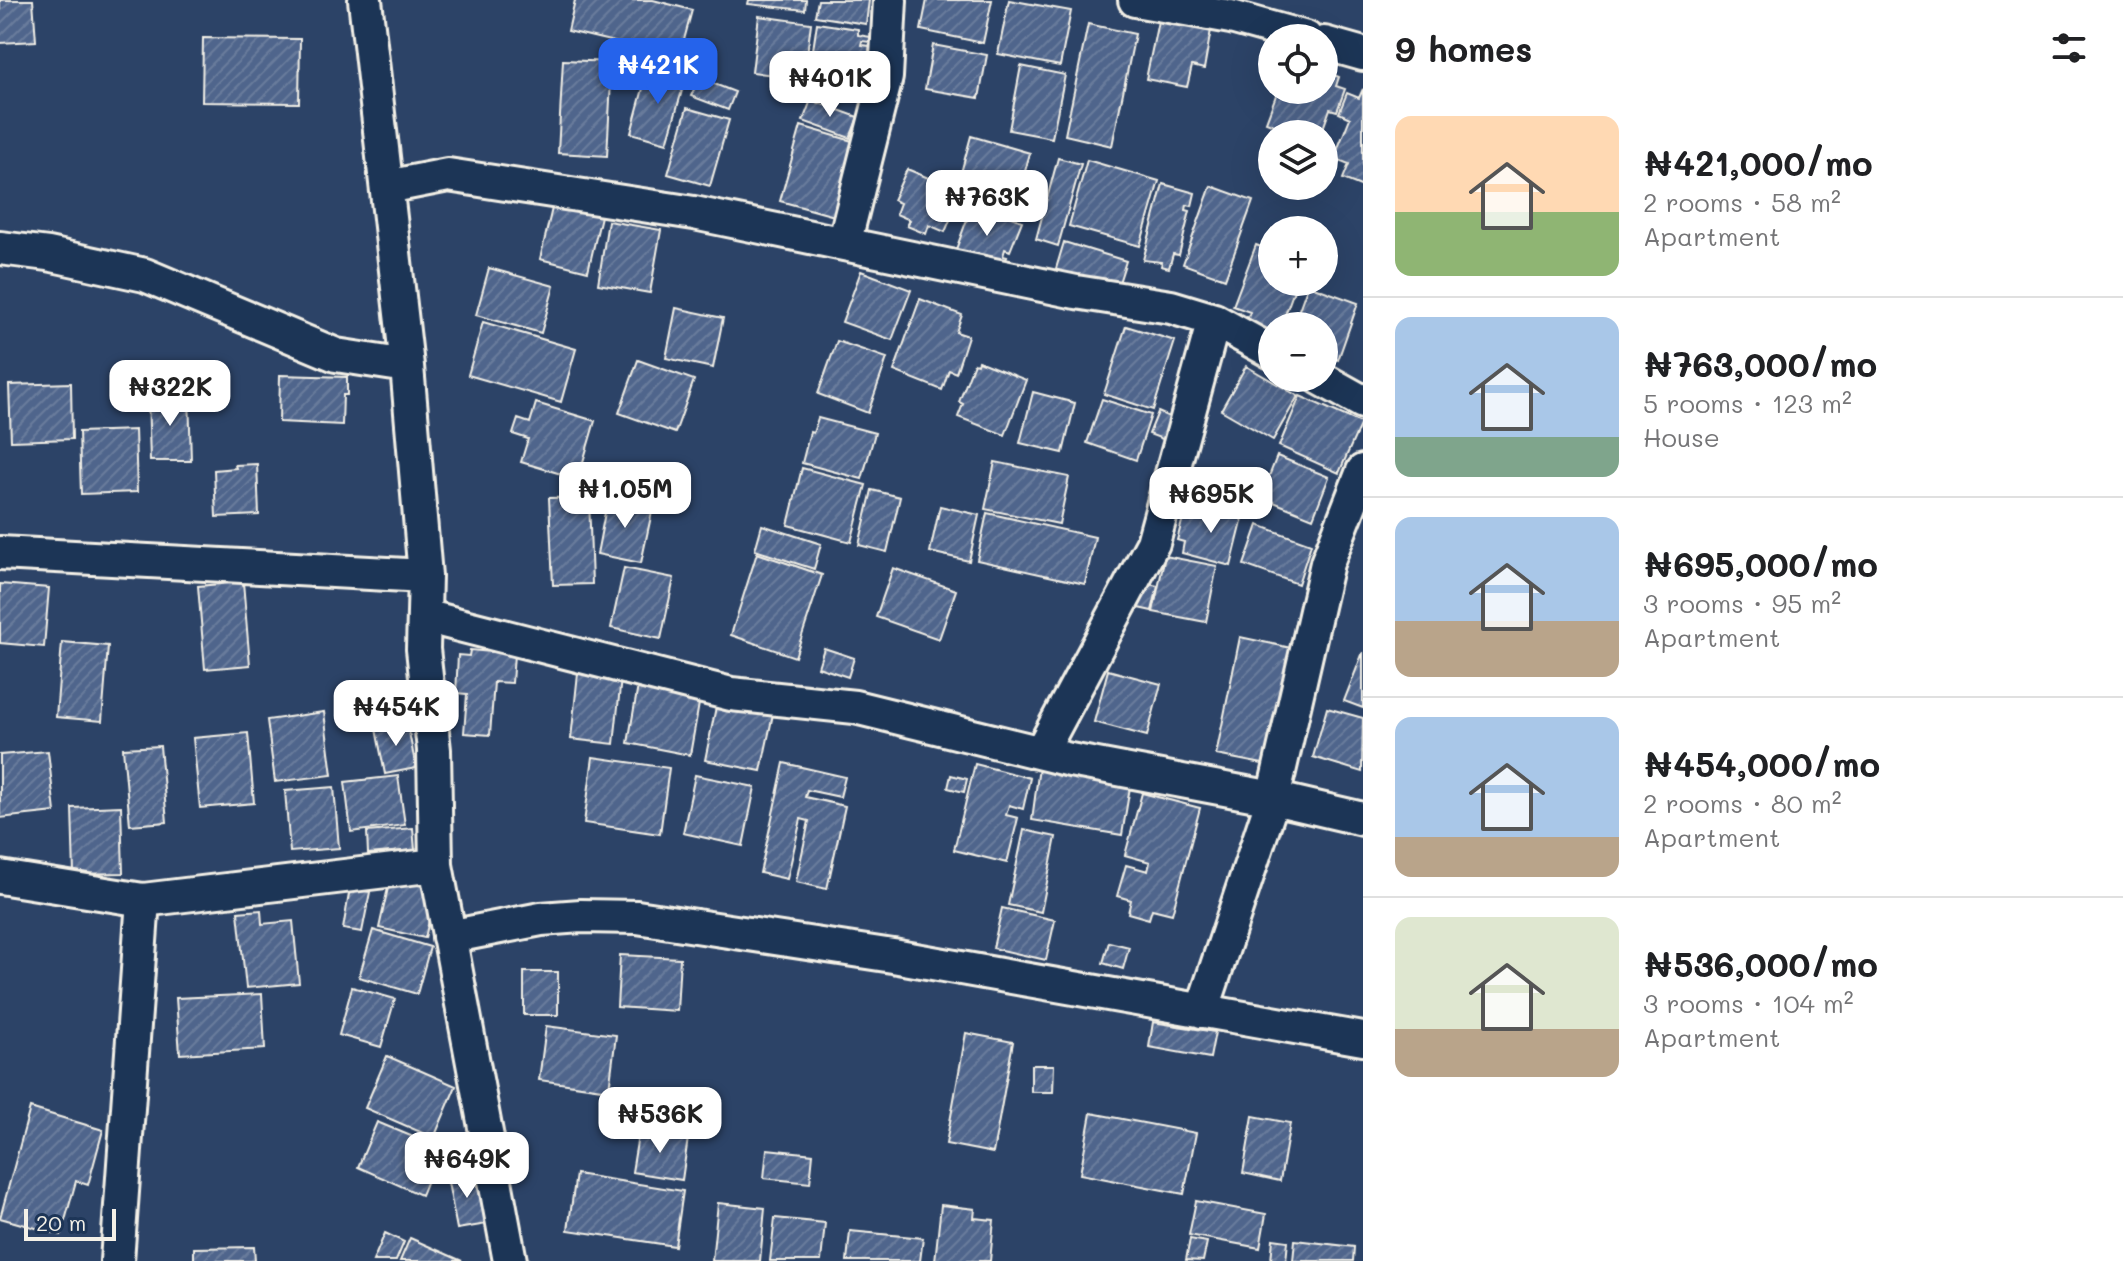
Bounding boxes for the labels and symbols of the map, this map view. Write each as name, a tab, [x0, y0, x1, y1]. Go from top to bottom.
pin: ₦421K	[602, 38, 714, 106]
pin: ₦401K	[774, 51, 886, 119]
pin: ₦763K	[931, 170, 1043, 238]
pin: ₦322K	[114, 360, 226, 428]
pin: ₦1.05M	[560, 462, 690, 530]
pin: ₦695K	[1155, 467, 1267, 535]
pin: ₦454K	[340, 680, 452, 748]
pin: ₦536K	[604, 1087, 716, 1155]
pin: ₦649K	[411, 1132, 523, 1200]
scale bar	[24, 1205, 116, 1241]

